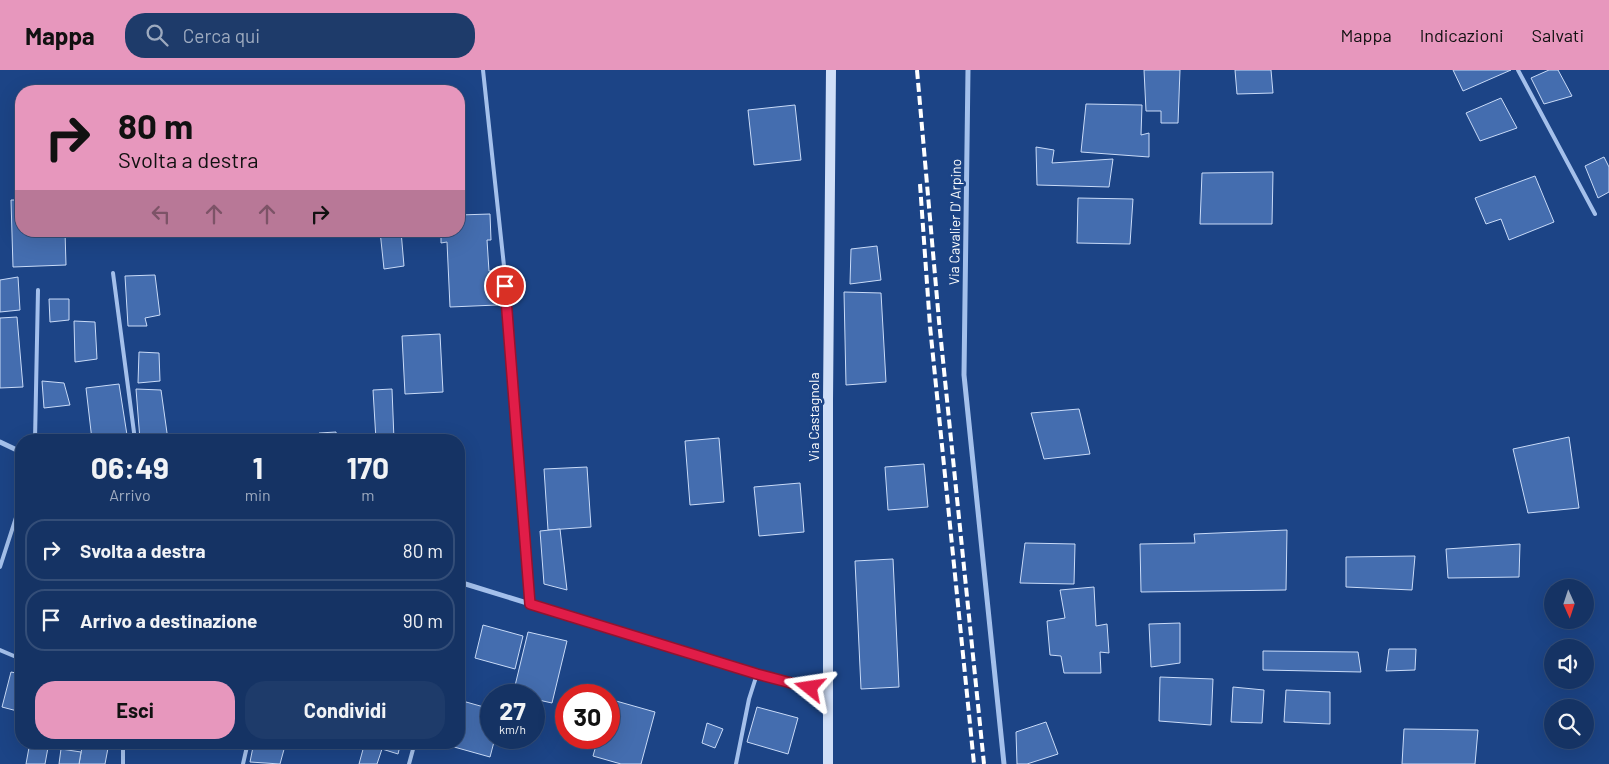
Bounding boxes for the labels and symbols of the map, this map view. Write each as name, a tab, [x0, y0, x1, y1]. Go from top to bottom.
street label: Via Cavalier D' Arpino	[945, 159, 964, 285]
pin	[484, 265, 526, 307]
street label: Via Castagnola	[805, 372, 822, 462]
north arrow	[1544, 579, 1594, 629]
position arrow	[783, 661, 835, 713]
speed limit sign: 30	[555, 684, 620, 749]

